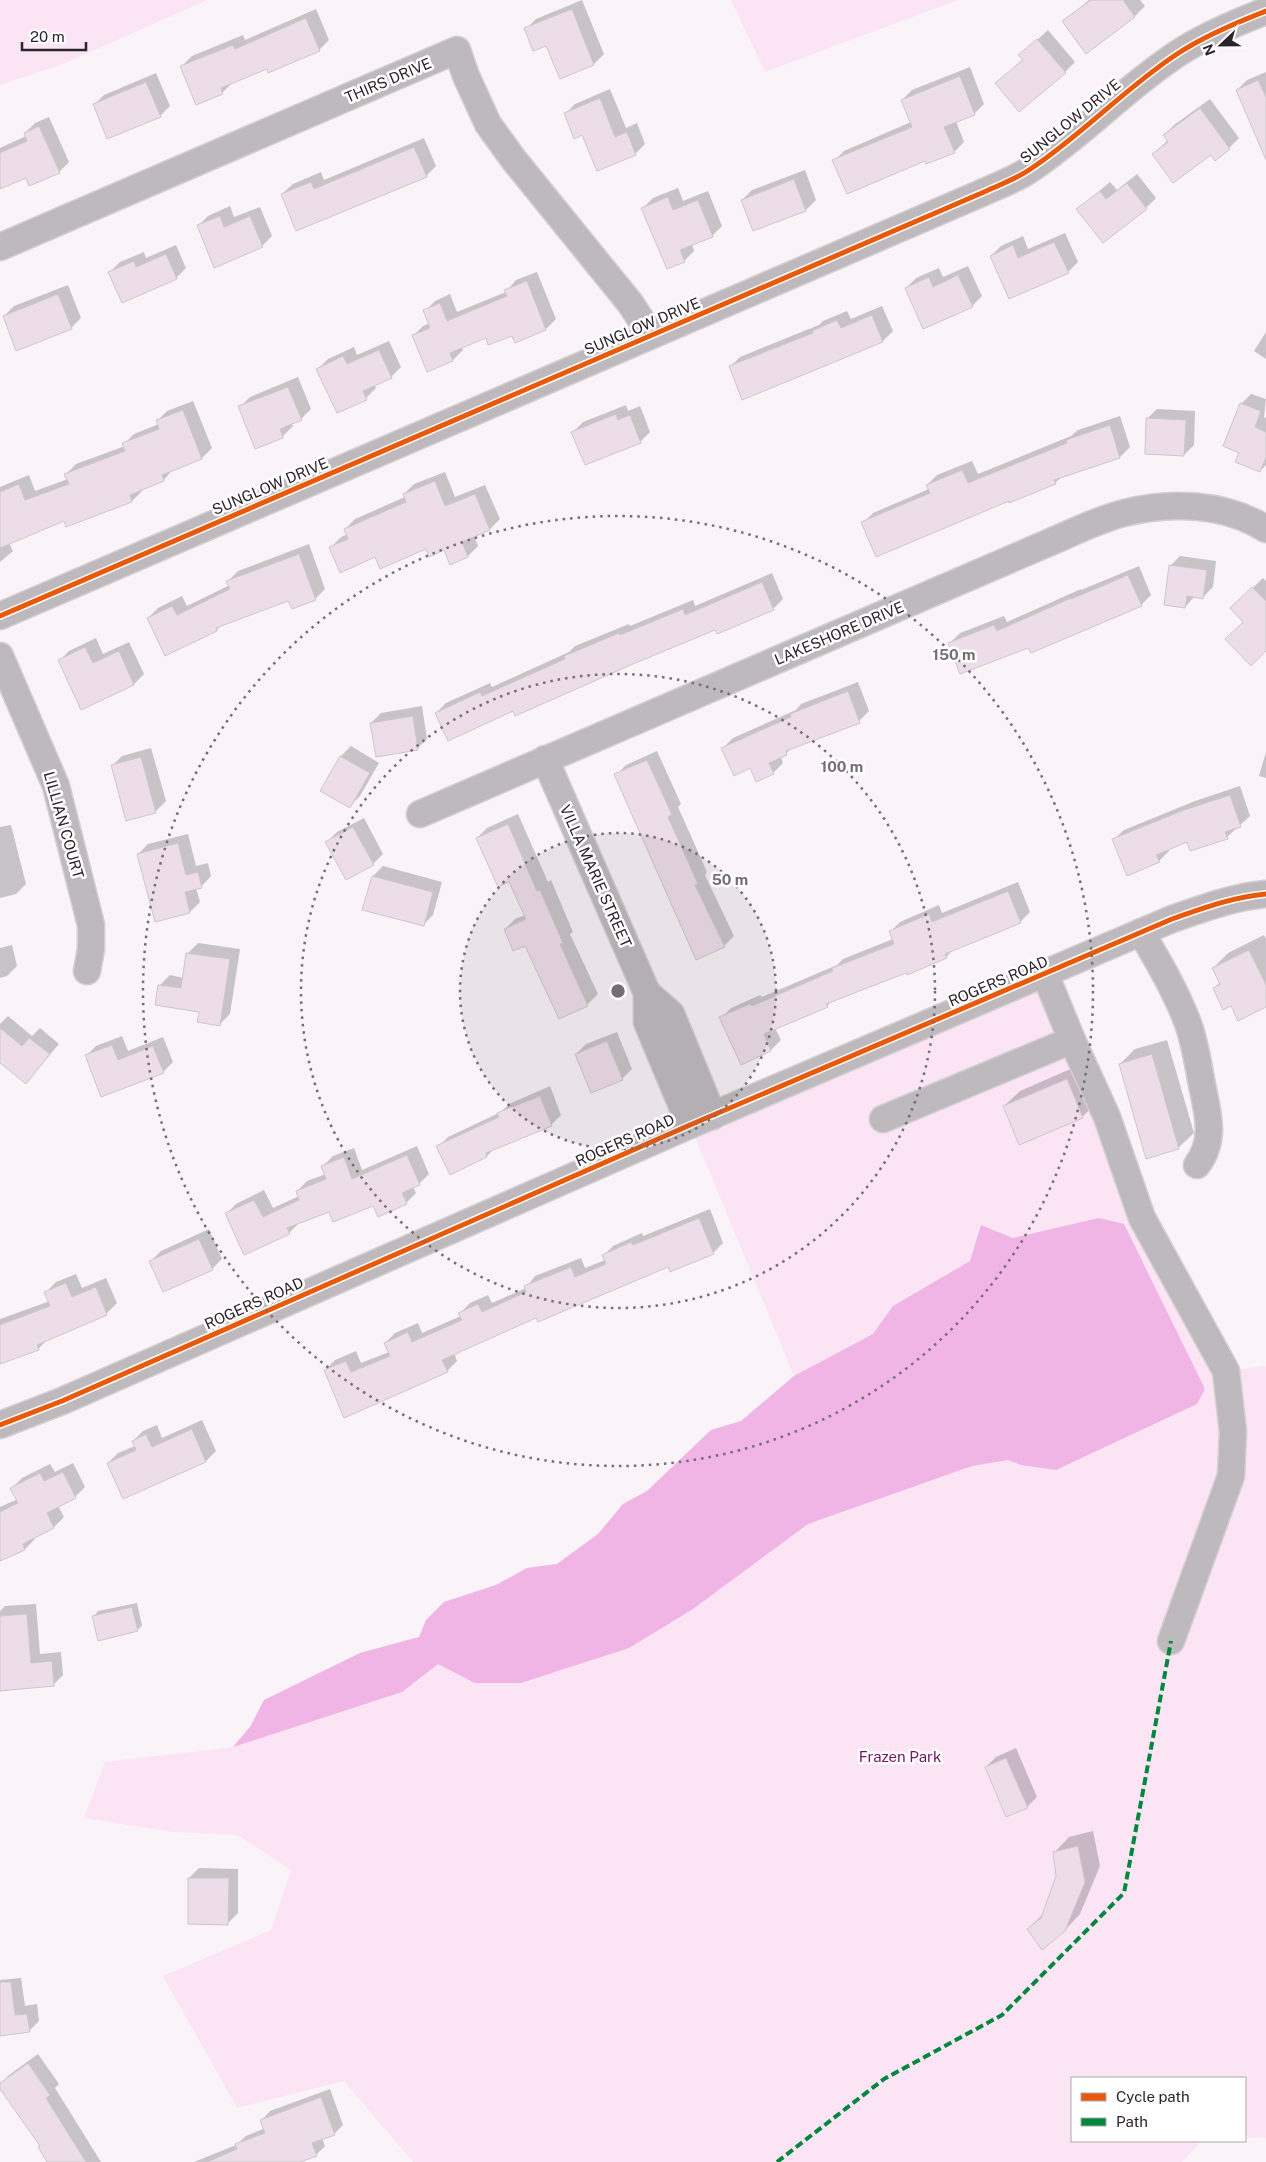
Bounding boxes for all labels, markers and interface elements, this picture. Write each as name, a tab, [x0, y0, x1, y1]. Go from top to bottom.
scale bar	[22, 20, 86, 52]
north arrow	[1196, 20, 1246, 70]
text: 20 m	[30, 28, 65, 45]
text: N	[1199, 42, 1218, 58]
street label: THIRS DRIVE	[342, 54, 434, 106]
street label: SUNGLOW DRIVE	[1016, 75, 1124, 167]
street label: SUNGLOW DRIVE	[582, 294, 702, 358]
street label: SUNGLOW DRIVE	[210, 454, 330, 518]
street label: LAKESHORE DRIVE	[772, 598, 906, 668]
text: 150 m	[932, 646, 976, 663]
text: 100 m	[821, 758, 863, 775]
street label: LILLIAN COURT	[41, 769, 87, 881]
street label: VILLA MARIE STREET	[557, 802, 635, 950]
text: 50 m	[712, 871, 748, 888]
street label: ROGERS ROAD	[946, 952, 1050, 1010]
centre of rings	[609, 982, 627, 1000]
street label: ROGERS ROAD	[573, 1111, 677, 1169]
street label: ROGERS ROAD	[202, 1274, 306, 1332]
park label: Frazen Park	[859, 1748, 941, 1765]
legend	[1071, 2077, 1246, 2142]
text: Cycle path	[1116, 2088, 1190, 2105]
text: Path	[1116, 2113, 1148, 2130]

